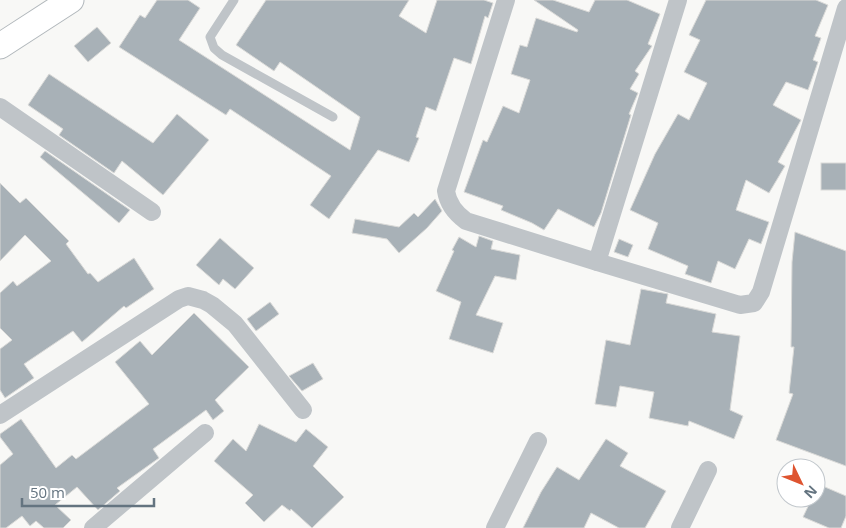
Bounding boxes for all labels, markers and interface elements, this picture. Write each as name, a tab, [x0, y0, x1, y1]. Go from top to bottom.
north arrow	[776, 458, 826, 508]
scale bar	[22, 476, 155, 508]
text: 50 m	[30, 482, 65, 502]
text: N	[800, 482, 822, 503]

